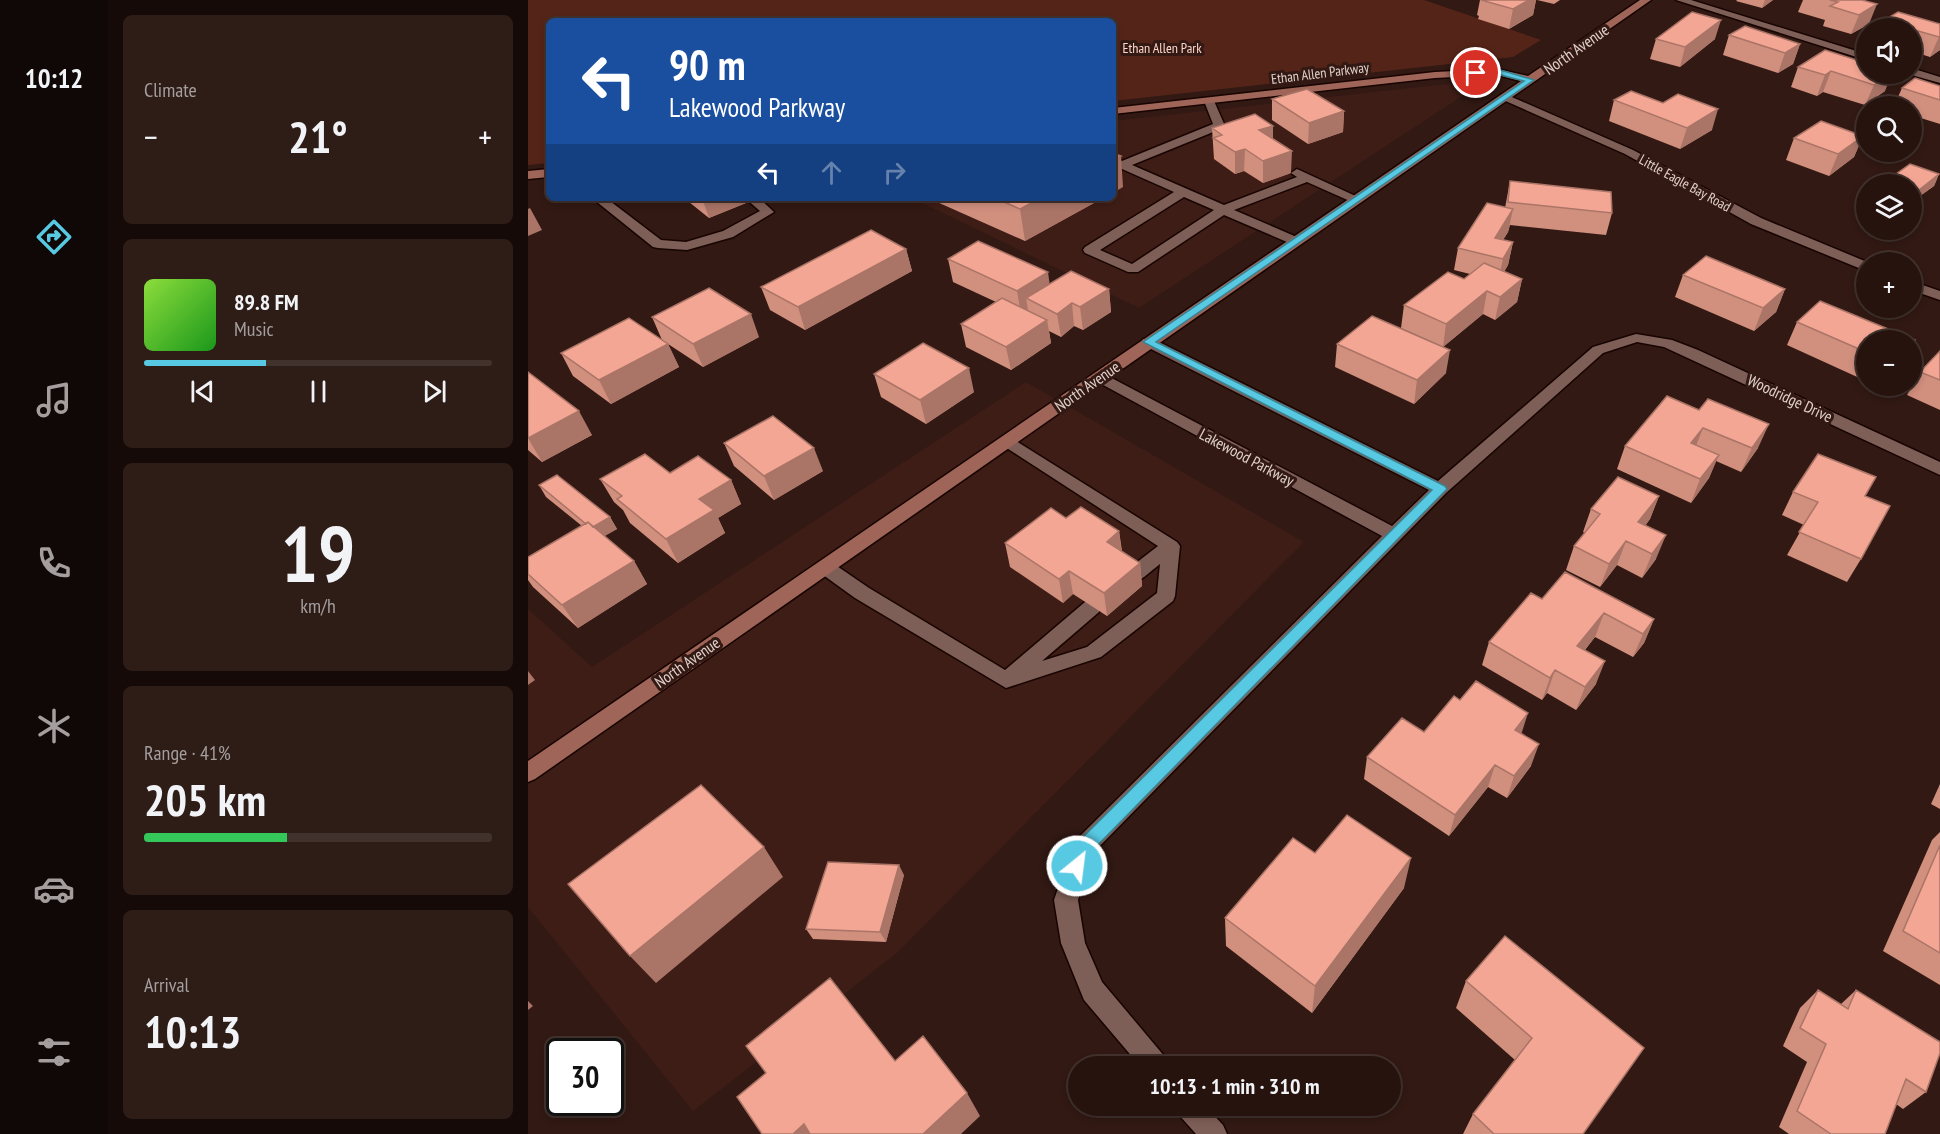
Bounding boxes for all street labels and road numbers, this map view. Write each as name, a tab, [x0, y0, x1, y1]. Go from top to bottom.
street label: North Avenue	[1539, 19, 1613, 79]
street label: Ethan Allen Parkway	[1270, 58, 1371, 88]
street label: Little Eagle Bay Road	[1636, 150, 1734, 216]
street label: North Avenue	[1050, 356, 1124, 416]
street label: Woodridge Drive	[1744, 370, 1836, 426]
street label: Lakewood Parkway	[1196, 424, 1298, 490]
street label: North Avenue	[650, 632, 724, 692]

